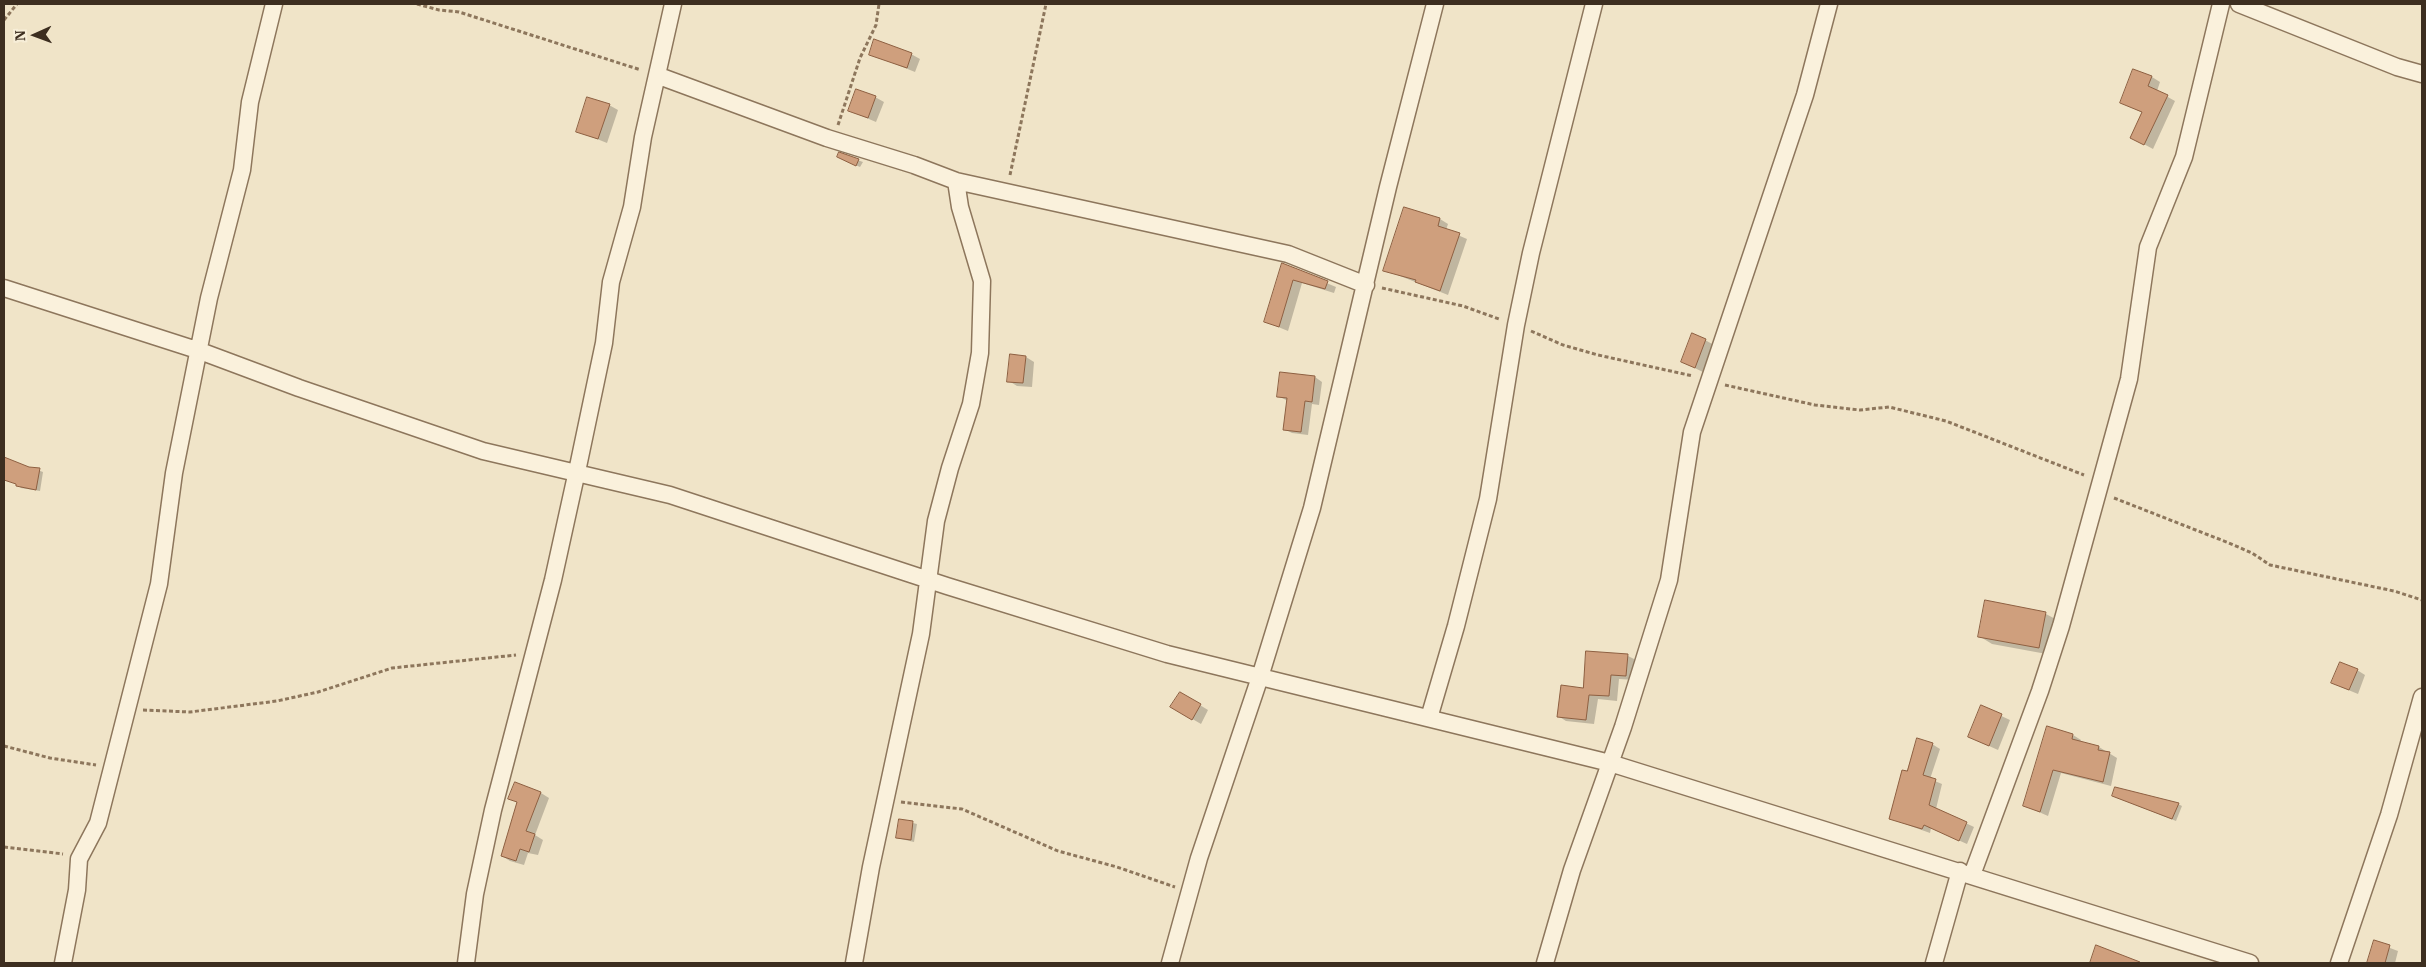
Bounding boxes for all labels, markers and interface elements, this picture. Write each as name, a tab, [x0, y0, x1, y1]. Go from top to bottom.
north arrow	[10, 10, 60, 60]
text: N	[11, 30, 29, 41]

